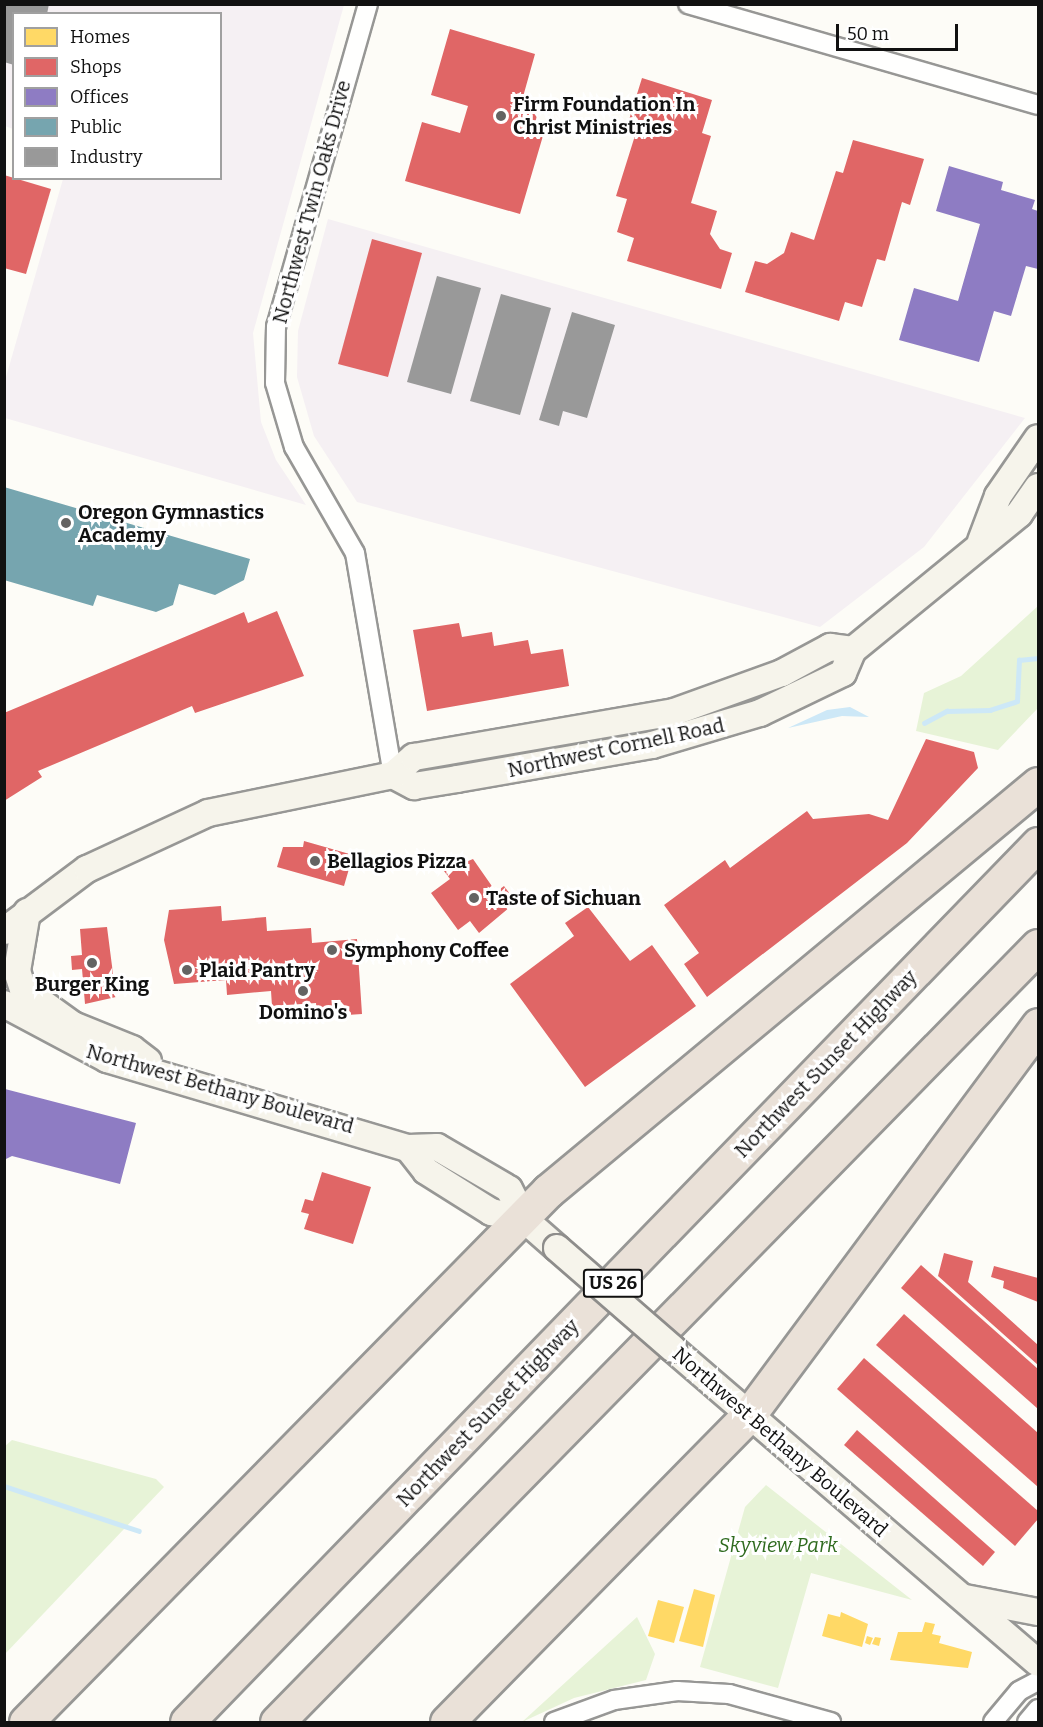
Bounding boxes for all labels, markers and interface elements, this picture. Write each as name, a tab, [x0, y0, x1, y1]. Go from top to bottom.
legend	[12, 12, 222, 180]
scale bar	[839, 12, 960, 50]
text: 50 m	[847, 23, 889, 45]
text: Homes	[70, 26, 130, 48]
text: Shops	[70, 56, 122, 78]
street label: Northwest Twin Oaks Drive	[268, 78, 356, 326]
text: Offices	[70, 86, 129, 108]
place label: Firm Foundation In Christ Ministries	[513, 92, 695, 139]
marker: Firm Foundation In Christ Ministries	[494, 109, 508, 123]
text: Public	[70, 116, 122, 138]
text: Industry	[70, 146, 142, 168]
place label: Oregon Gymnastics Academy	[78, 500, 264, 547]
marker: Oregon Gymnastics Academy	[59, 516, 73, 530]
street label: Northwest Cornell Road	[506, 713, 726, 783]
place label: Bellagios Pizza	[327, 849, 467, 873]
marker: Bellagios Pizza	[308, 854, 322, 868]
place label: Taste of Sichuan	[486, 886, 641, 910]
marker: Taste of Sichuan	[467, 891, 481, 905]
place label: Symphony Coffee	[344, 938, 509, 962]
marker: Symphony Coffee	[325, 943, 339, 957]
marker: Burger King	[85, 956, 99, 970]
place label: Plaid Pantry	[199, 958, 315, 982]
marker: Plaid Pantry	[180, 963, 194, 977]
street label: Northwest Sunset Highway	[730, 965, 922, 1163]
place label: Burger King	[35, 972, 149, 996]
marker: Domino's	[296, 984, 310, 998]
place label: Domino's	[259, 1000, 347, 1024]
street label: Northwest Bethany Boulevard	[84, 1039, 356, 1139]
road number: US 26	[582, 1268, 644, 1298]
street label: Northwest Sunset Highway	[392, 1314, 584, 1512]
street label: Northwest Bethany Boulevard	[668, 1342, 892, 1542]
park label: Skyview Park	[718, 1533, 838, 1557]

